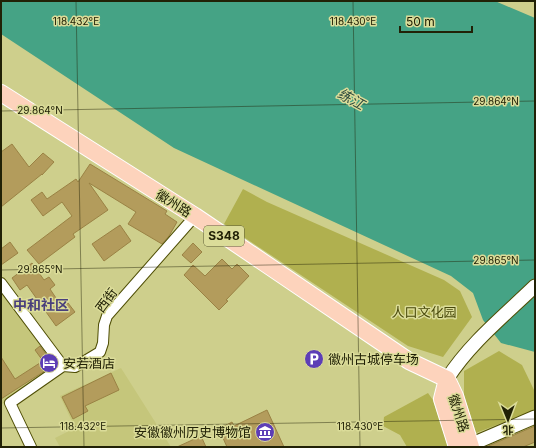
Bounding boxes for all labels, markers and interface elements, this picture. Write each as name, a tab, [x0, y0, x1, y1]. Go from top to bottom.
scale bar	[400, 8, 472, 34]
text: 50 m	[406, 14, 435, 29]
text: 118.432°E	[53, 15, 99, 27]
text: 118.430°E	[330, 15, 376, 27]
water label: 练江	[335, 84, 369, 114]
text: 29.864°N	[473, 95, 519, 107]
text: 29.864°N	[17, 104, 63, 116]
street label: 徽州路	[153, 186, 195, 220]
road number: S348	[204, 226, 244, 246]
text: 29.865°N	[473, 254, 519, 266]
text: 29.865°N	[17, 263, 63, 275]
street label: 西街	[92, 285, 120, 315]
district label: 中和社区	[13, 296, 69, 313]
park label: 人口文化园	[391, 304, 457, 320]
parking icon: 徽州古城停车场	[303, 348, 325, 370]
place label: 徽州古城停车场	[328, 351, 419, 367]
hotel icon: 安若酒店	[38, 352, 60, 374]
place label: 安若酒店	[63, 355, 115, 371]
street label: 徽州路	[445, 392, 473, 434]
north arrow	[488, 400, 528, 440]
text: 118.432°E	[60, 420, 106, 432]
text: 118.430°E	[337, 420, 383, 432]
museum icon: 安徽徽州历史博物馆	[254, 421, 276, 443]
text: 北	[503, 423, 514, 437]
place label: 安徽徽州历史博物馆	[134, 424, 251, 440]

